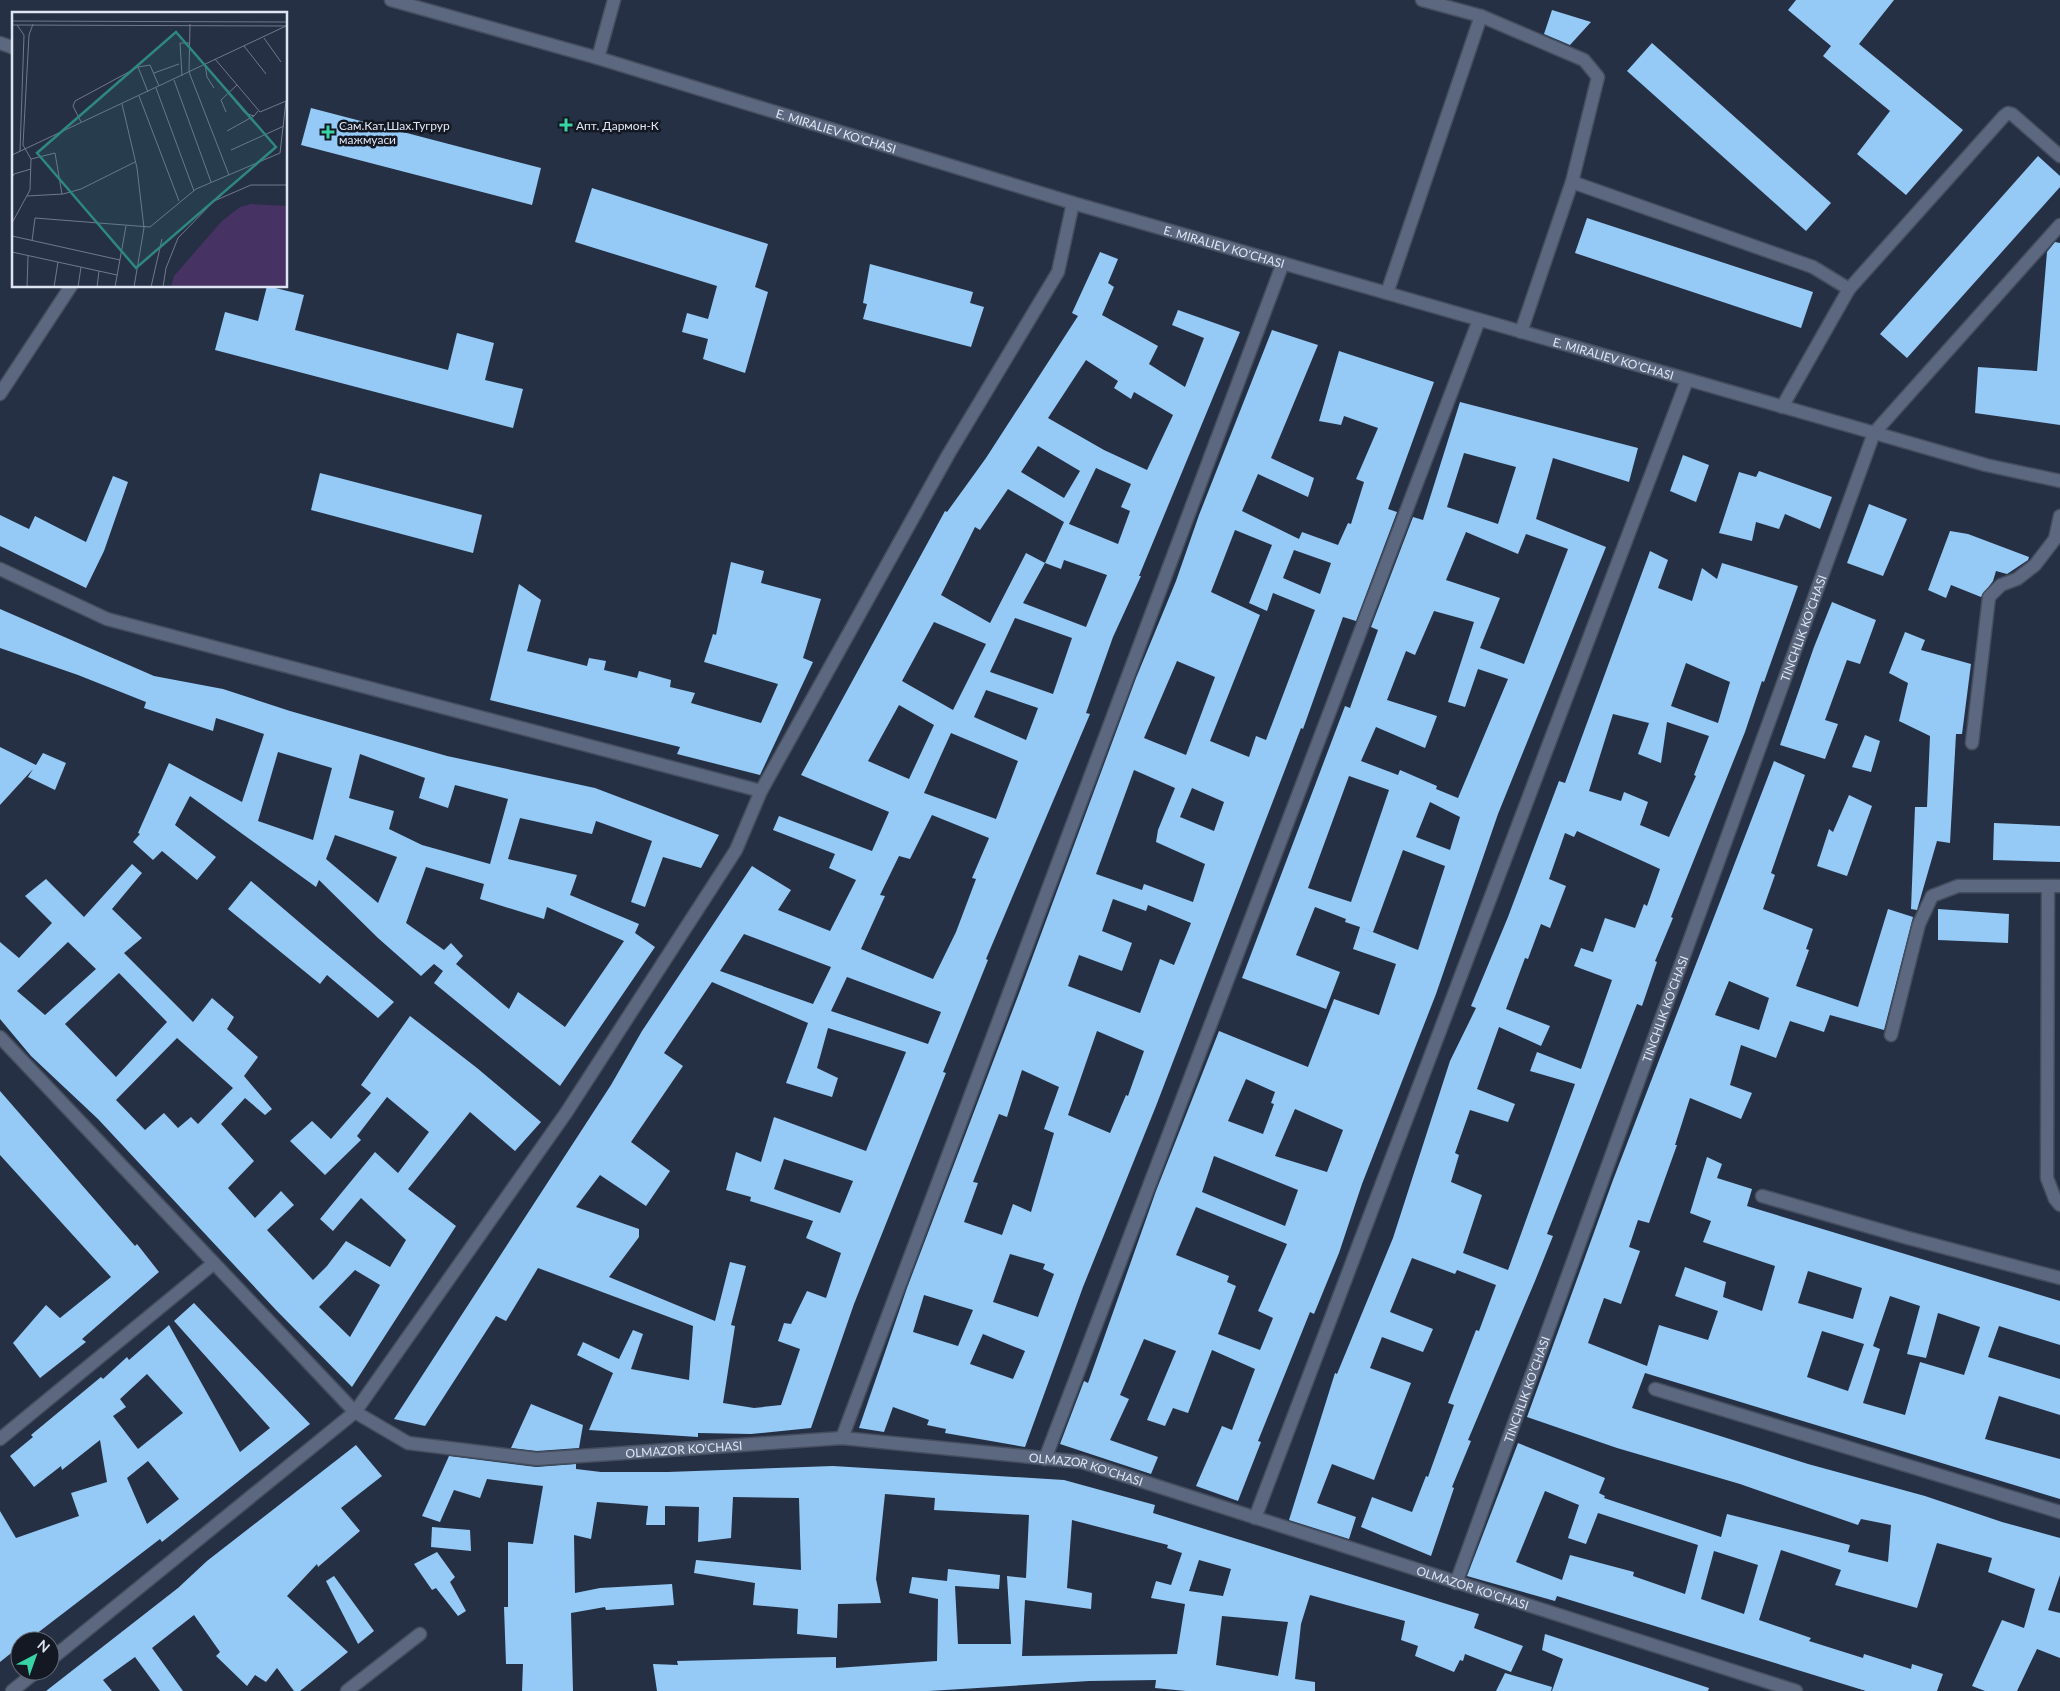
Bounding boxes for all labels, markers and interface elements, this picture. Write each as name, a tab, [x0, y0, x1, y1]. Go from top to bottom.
inset map	[12, 12, 288, 288]
street label: E. MIRALIEV KO'CHASI	[774, 105, 898, 156]
place label: Сам.Кат.Шах.Тугрур мажмуаси	[339, 118, 450, 147]
place label: Апт. Дармон-К	[576, 118, 659, 133]
marker: Апт. Дармон-К	[560, 119, 572, 131]
marker: Сам.Кат.Шах.Тугрур мажмуаси	[321, 125, 335, 139]
street label: E. MIRALIEV KO'CHASI	[1162, 222, 1286, 271]
street label: E. MIRALIEV KO'CHASI	[1551, 334, 1676, 383]
street label: TINCHLIK KO’CHASI	[1777, 573, 1829, 683]
street label: TINCHLIK KO’CHASI	[1639, 953, 1691, 1064]
street label: TINCHLIK KO’CHASI	[1500, 1334, 1553, 1445]
street label: OLMAZOR KO'CHASI	[625, 1437, 743, 1460]
street label: OLMAZOR KO'CHASI	[1028, 1449, 1145, 1489]
street label: OLMAZOR KO'CHASI	[1415, 1562, 1531, 1612]
north arrow	[10, 1631, 60, 1681]
text: N	[34, 1636, 54, 1656]

